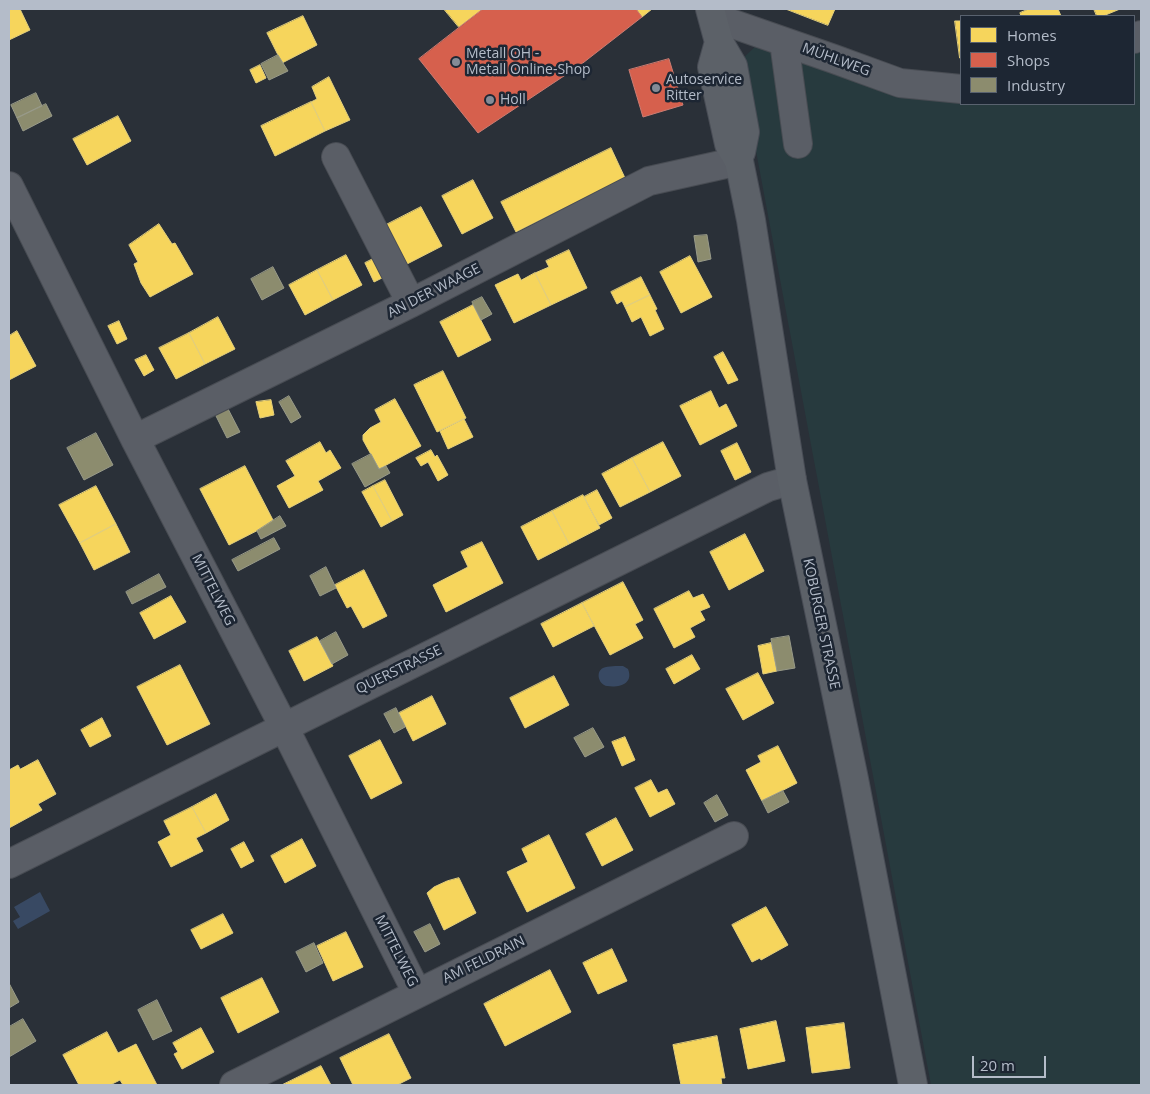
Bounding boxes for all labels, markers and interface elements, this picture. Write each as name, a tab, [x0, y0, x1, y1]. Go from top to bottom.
legend	[960, 15, 1135, 105]
text: Homes	[1007, 25, 1057, 45]
street label: MÜHLWEG	[800, 40, 872, 80]
place label: Metall OH - Metall Online-Shop	[466, 46, 591, 78]
text: Shops	[1007, 50, 1050, 70]
marker: Metall OH - Metall Online-Shop	[450, 56, 462, 68]
place label: Autoservice Ritter	[666, 72, 742, 104]
text: Industry	[1007, 75, 1065, 95]
marker: Autoservice Ritter	[650, 82, 662, 94]
place label: Holl	[500, 92, 526, 108]
marker: Holl	[484, 94, 496, 106]
street label: AN DER WAAGE	[385, 260, 483, 322]
street label: MITTELWEG	[188, 551, 238, 629]
street label: KOBURGER STRASSE	[799, 557, 843, 691]
street label: QUERSTRASSE	[353, 642, 445, 698]
street label: MITTELWEG	[371, 912, 421, 990]
street label: AM FELDRAIN	[440, 933, 528, 987]
scale bar	[975, 1046, 1049, 1078]
text: 20 m	[980, 1055, 1015, 1075]

